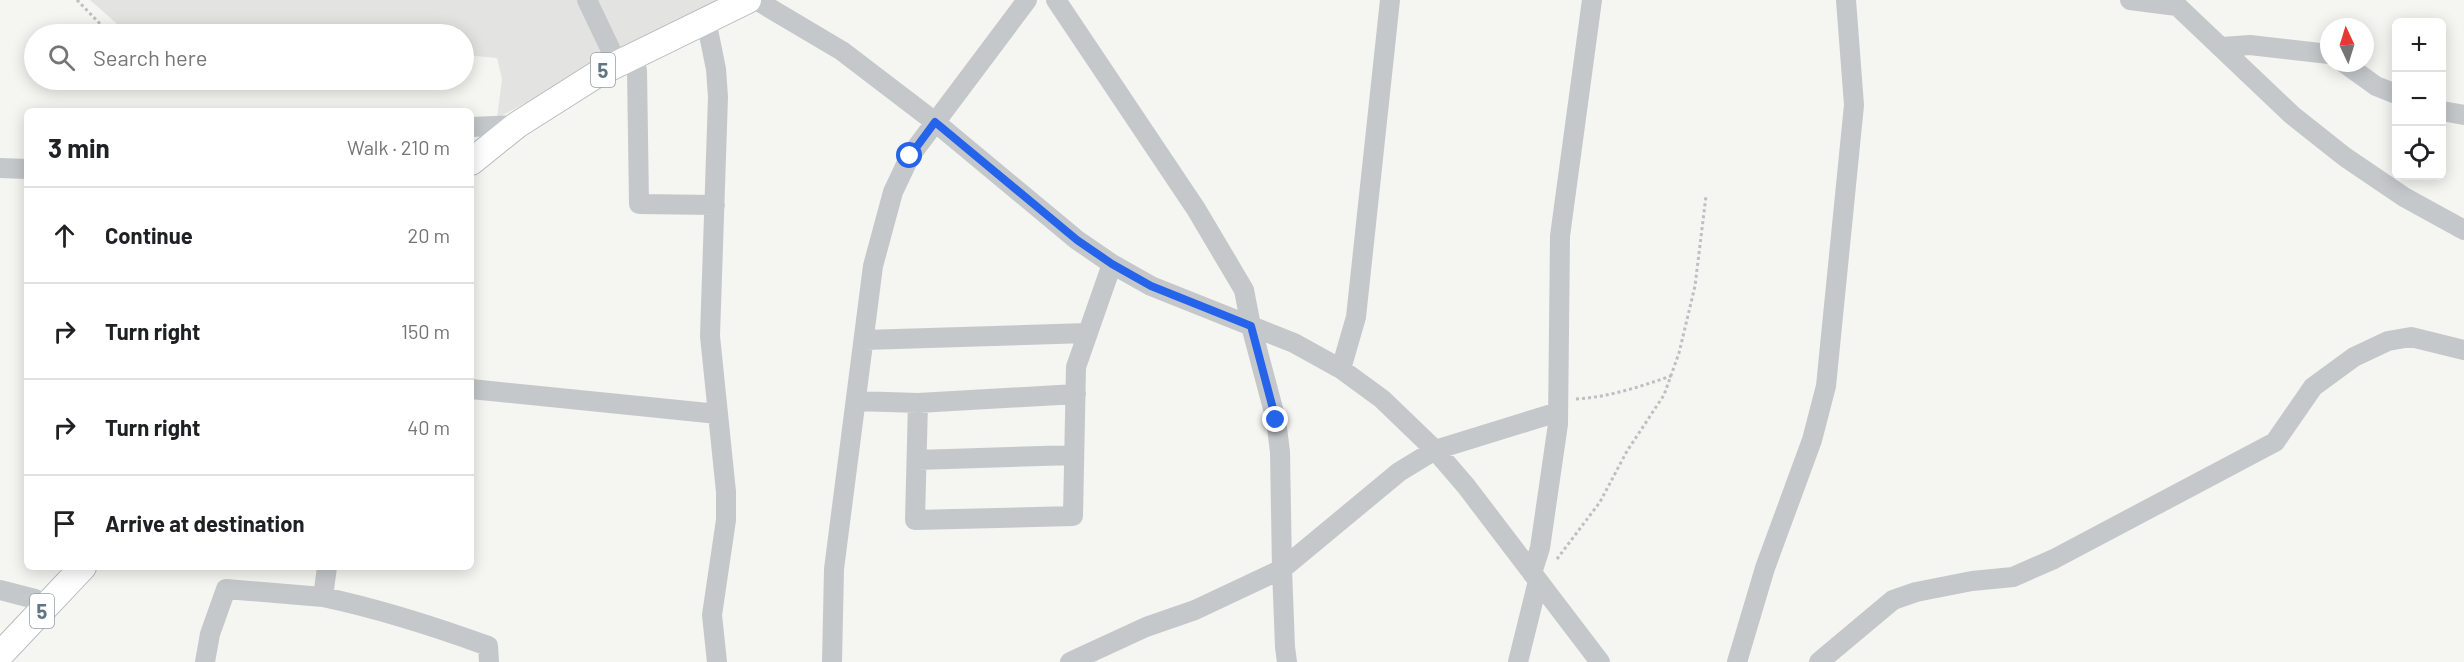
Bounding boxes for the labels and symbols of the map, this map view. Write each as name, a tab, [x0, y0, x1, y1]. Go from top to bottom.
north arrow	[2320, 18, 2374, 72]
road number: 5	[591, 53, 615, 87]
route start	[896, 142, 922, 168]
route end	[1262, 406, 1288, 432]
road number: 5	[30, 594, 54, 628]

